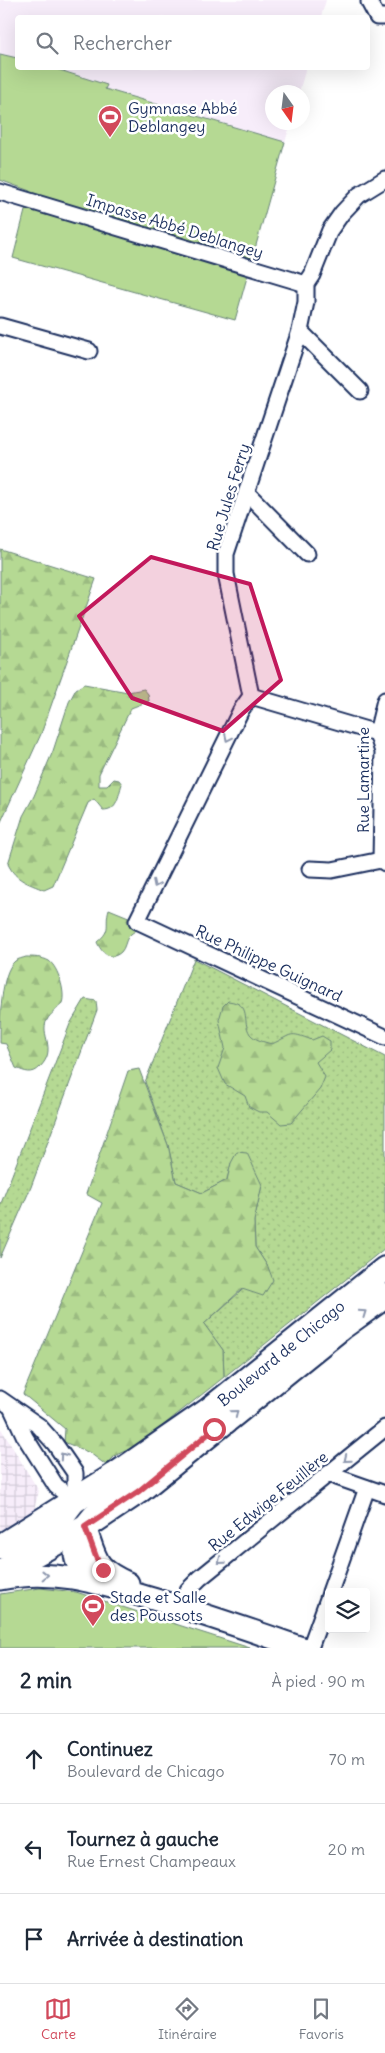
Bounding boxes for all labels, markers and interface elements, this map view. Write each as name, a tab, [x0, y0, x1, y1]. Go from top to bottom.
search box	[15, 15, 370, 70]
icon: search	[33, 29, 61, 57]
text: Rechercher	[73, 31, 172, 55]
north arrow	[265, 85, 310, 130]
place label: Gymnase Abbé Deblangey	[128, 98, 237, 136]
sports icon: Gymnase Abbé Deblangey	[97, 104, 123, 138]
street label: Impasse Abbé Deblangey	[84, 190, 266, 262]
street label: Rue Jules Ferry	[202, 441, 254, 553]
street label: Rue Lamartine	[353, 727, 373, 833]
one-way arrow	[223, 733, 234, 742]
one-way arrow	[152, 878, 162, 887]
street label: Rue Philippe Guignard	[192, 920, 346, 1006]
street label: Boulevard de Chicago	[213, 1296, 349, 1410]
one-way arrow	[357, 1310, 367, 1319]
one-way arrow	[229, 1410, 238, 1418]
route start	[203, 1418, 226, 1441]
street label: Rue Edwige Feuillère	[204, 1447, 332, 1555]
one-way arrow	[60, 1452, 69, 1462]
one-way arrow	[344, 1454, 353, 1462]
one-way arrow	[218, 1556, 227, 1564]
route end	[92, 1559, 115, 1582]
one-way arrow	[42, 1570, 49, 1580]
place label: Stade et Salle des Poussots	[110, 1587, 207, 1625]
map controls	[325, 1588, 370, 1633]
button: layers	[325, 1588, 370, 1633]
sports icon: Stade et Salle des Poussots	[80, 1593, 106, 1627]
text: 2 min	[20, 1667, 72, 1694]
text: À pied · 90 m	[271, 1671, 365, 1691]
text: Continuez	[67, 1737, 153, 1761]
icon: ahead	[20, 1745, 48, 1773]
text: 70 m	[329, 1749, 365, 1769]
text: Boulevard de Chicago	[67, 1761, 225, 1781]
text: Tournez à gauche	[67, 1827, 219, 1851]
icon: left	[20, 1835, 48, 1863]
text: 20 m	[328, 1839, 365, 1859]
text: Rue Ernest Champeaux	[67, 1851, 236, 1871]
icon: arrive	[20, 1925, 48, 1953]
text: Arrivée à destination	[67, 1927, 243, 1951]
tab: Carte	[41, 1995, 76, 2043]
tab: Itinéraire	[158, 1995, 217, 2043]
tab: Favoris	[299, 1995, 344, 2043]

